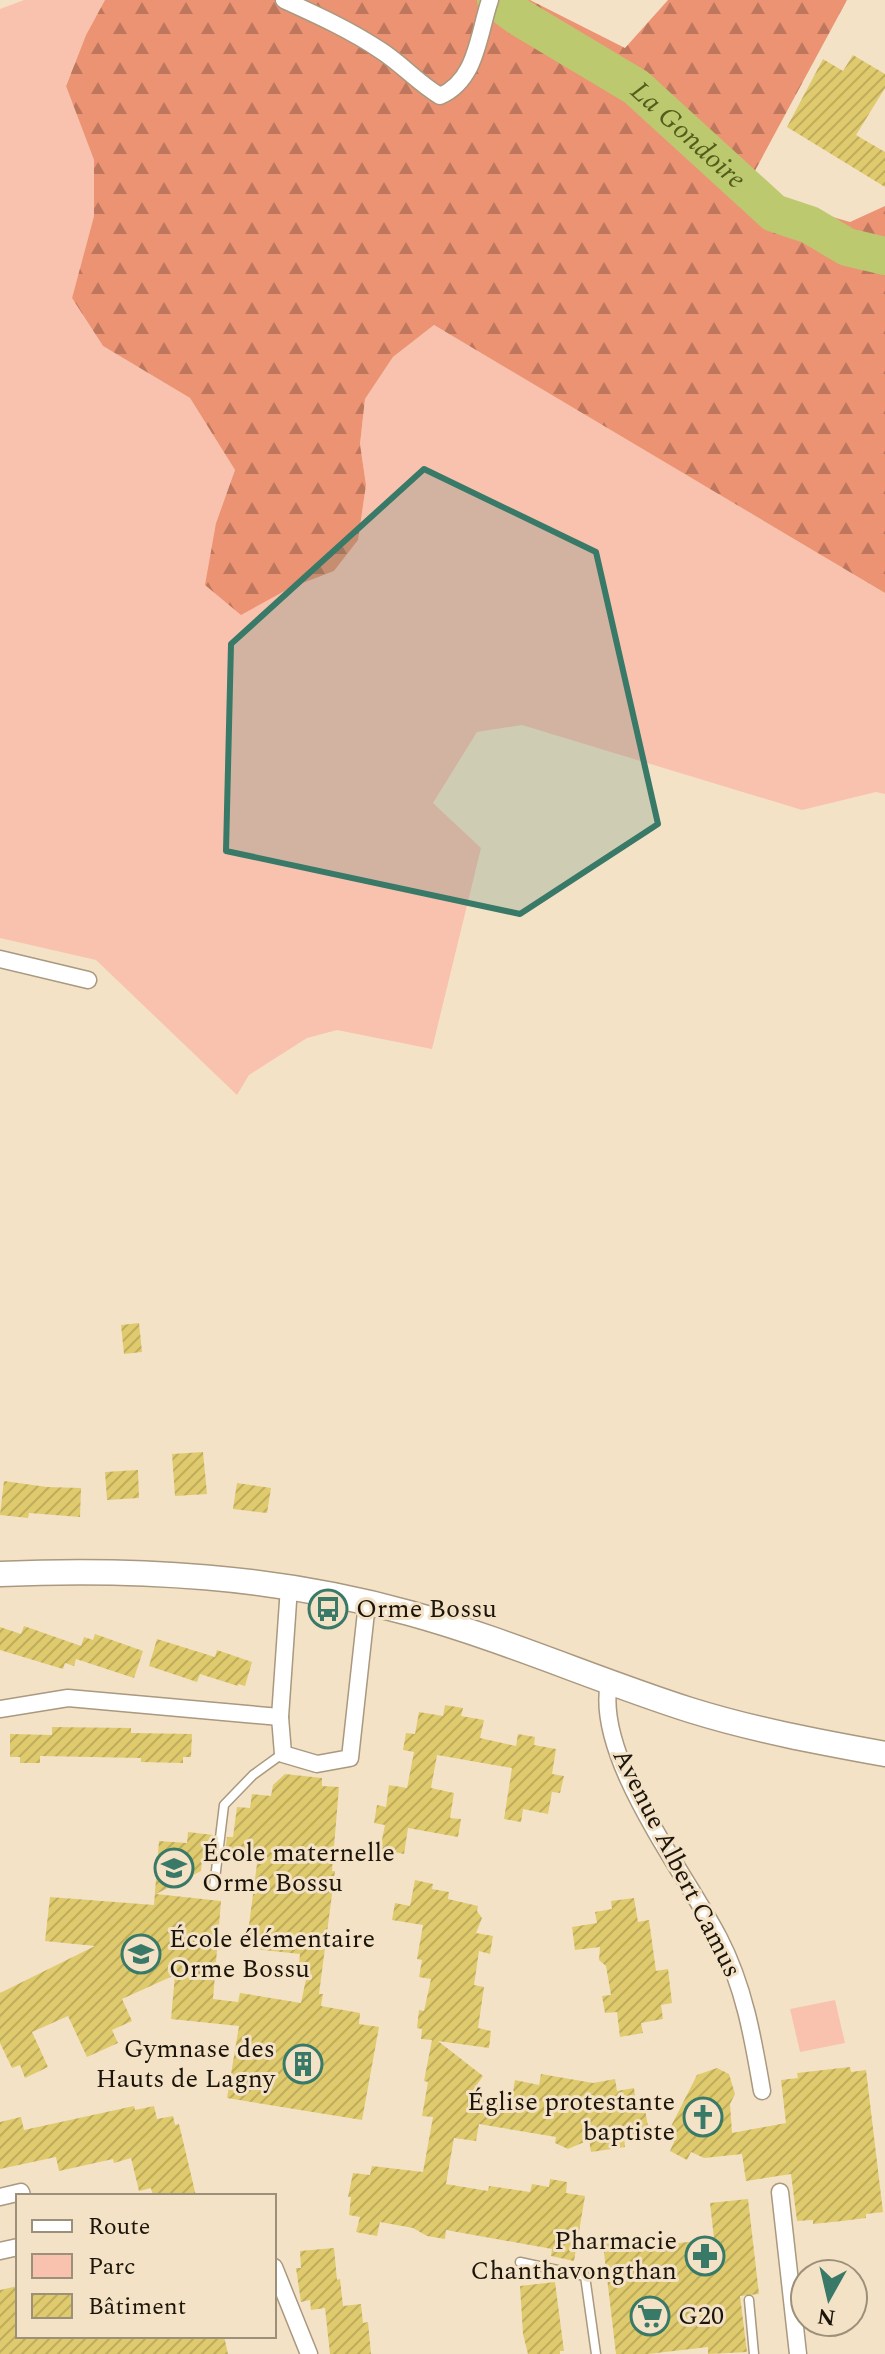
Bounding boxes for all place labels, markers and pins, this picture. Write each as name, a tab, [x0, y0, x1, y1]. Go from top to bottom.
bus stop icon: Orme Bossu	[307, 1588, 349, 1630]
place label: Orme Bossu	[356, 1589, 497, 1629]
place label: École maternelle Orme Bossu	[202, 1833, 395, 1903]
school or university icon: École maternelle Orme Bossu	[153, 1847, 195, 1889]
place label: École élémentaire Orme Bossu	[169, 1919, 375, 1989]
school or university icon: École élémentaire Orme Bossu	[120, 1933, 162, 1975]
place label: Gymnase des Hauts de Lagny	[96, 2029, 277, 2099]
building icon: Gymnase des Hauts de Lagny	[282, 2043, 324, 2085]
place label: Église protestante baptiste	[467, 2082, 675, 2152]
church icon: Église protestante baptiste	[682, 2096, 724, 2138]
place label: Pharmacie Chanthavongthan	[471, 2221, 677, 2291]
pharmacy icon: Pharmacie Chanthavongthan	[684, 2235, 726, 2277]
supermarket icon: G20	[629, 2295, 671, 2337]
place label: G20	[678, 2296, 724, 2336]

